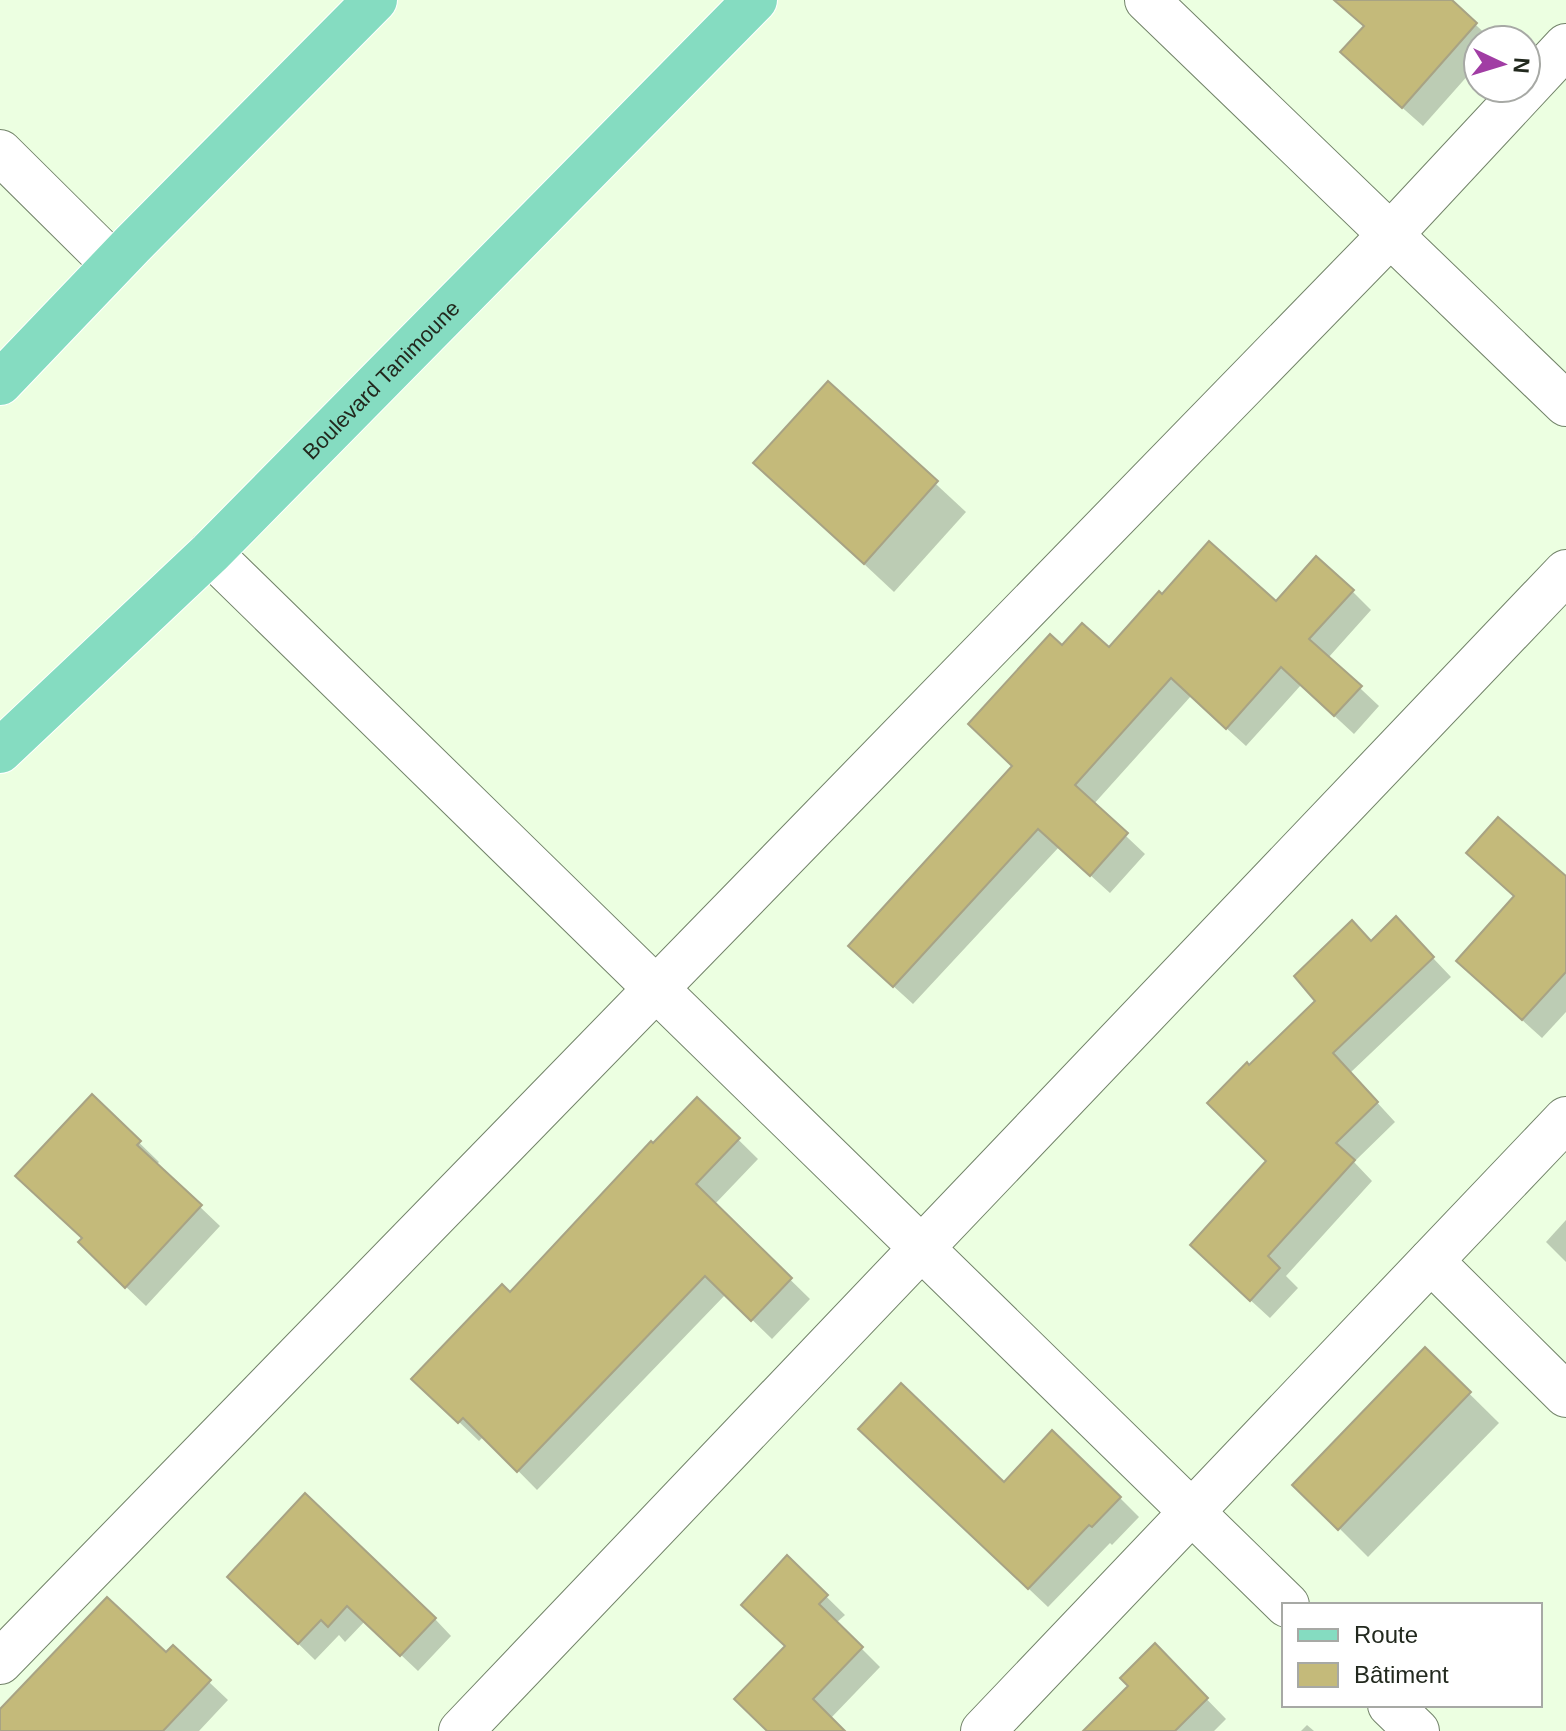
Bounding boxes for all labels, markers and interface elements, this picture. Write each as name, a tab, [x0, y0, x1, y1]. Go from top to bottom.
north arrow	[1462, 24, 1542, 104]
text: N	[1508, 57, 1534, 74]
street label: Boulevard Tanimoune	[297, 295, 464, 464]
legend	[1282, 1603, 1542, 1707]
text: Route	[1354, 1621, 1418, 1648]
text: Bâtiment	[1354, 1661, 1449, 1688]

